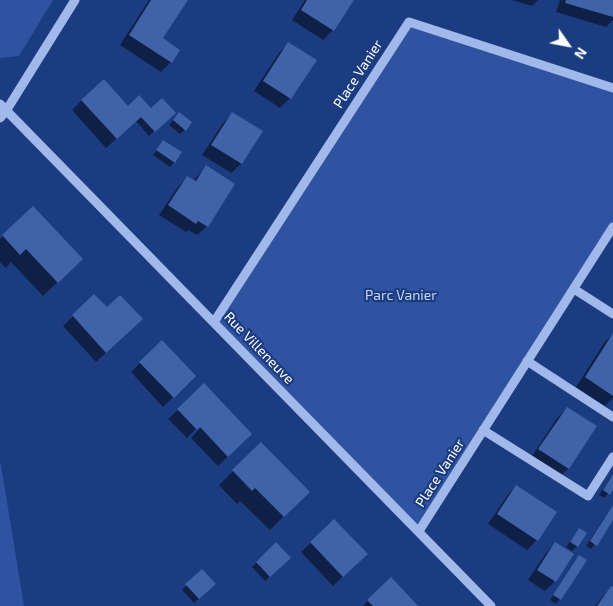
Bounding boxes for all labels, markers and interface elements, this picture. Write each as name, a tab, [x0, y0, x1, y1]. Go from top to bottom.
north arrow	[543, 20, 593, 70]
street label: Place Vanier	[330, 37, 386, 111]
text: N	[571, 45, 591, 62]
park label: Parc Vanier	[365, 287, 437, 303]
street label: Rue Villeneuve	[220, 309, 298, 387]
street label: Place Vanier	[412, 436, 468, 510]

